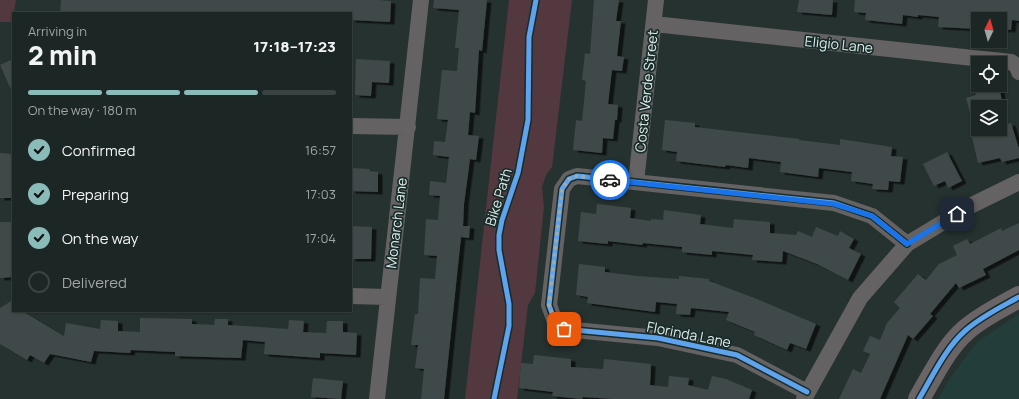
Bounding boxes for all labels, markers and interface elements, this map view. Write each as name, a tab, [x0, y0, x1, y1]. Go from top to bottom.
north arrow	[971, 12, 1007, 48]
map controls	[971, 12, 1007, 136]
text: Arriving in	[28, 22, 87, 40]
street label: Costa Verde Street	[630, 29, 662, 153]
street label: Eligio Lane	[804, 31, 874, 57]
text: 17:18–17:23	[253, 36, 336, 57]
text: 2 min	[28, 37, 97, 73]
button: locate	[971, 56, 1007, 92]
button: layers	[971, 100, 1007, 136]
text: On the way · 180 m	[28, 101, 136, 119]
icon: check	[28, 139, 50, 161]
text: Confirmed	[62, 140, 135, 161]
text: 16:57	[305, 141, 336, 159]
courier	[590, 160, 630, 200]
street label: Bike Path	[480, 166, 516, 228]
icon: car	[599, 169, 621, 191]
street label: Monarch Lane	[381, 177, 411, 269]
icon: check	[28, 183, 50, 205]
text: Preparing	[62, 184, 129, 205]
text: 17:03	[305, 185, 336, 203]
pin	[940, 197, 974, 231]
icon: home	[946, 203, 968, 225]
icon: check	[28, 227, 50, 249]
text: On the way	[62, 228, 138, 249]
text: 17:04	[305, 229, 336, 247]
text: Delivered	[62, 272, 127, 293]
pin	[547, 312, 581, 346]
street label: Florinda Lane	[645, 317, 733, 351]
icon: bag	[553, 318, 575, 340]

